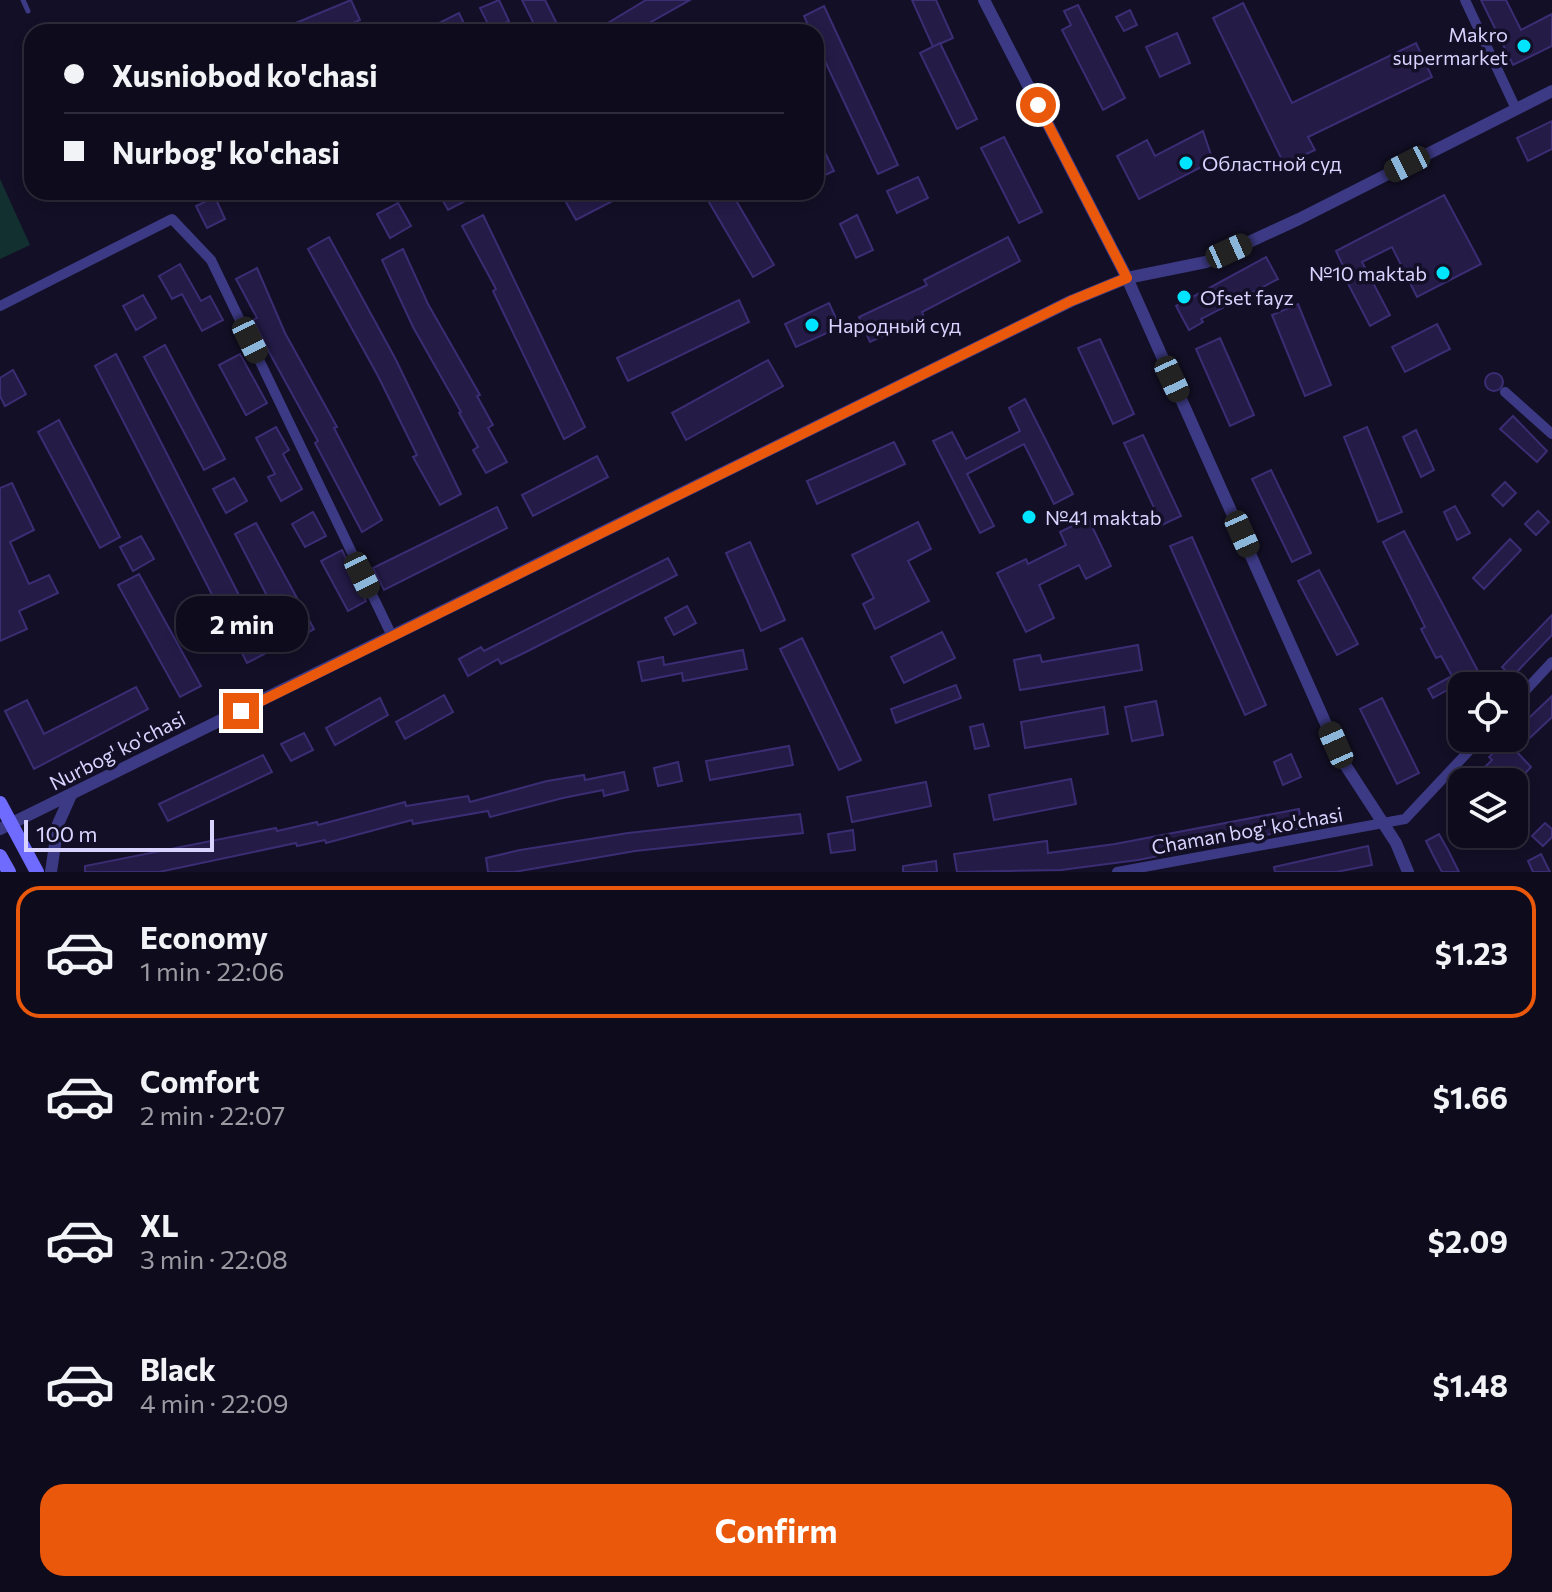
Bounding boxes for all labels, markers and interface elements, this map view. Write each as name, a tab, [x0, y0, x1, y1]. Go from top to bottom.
place label: Makro supermarket	[1392, 22, 1508, 69]
marker: Makro supermarket	[1515, 37, 1533, 55]
text: Xusniobod ko'chasi	[112, 56, 378, 93]
route start	[1020, 87, 1056, 123]
text: Nurbog' ko'chasi	[112, 133, 340, 170]
car	[1380, 142, 1434, 186]
place label: Областной суд	[1202, 151, 1342, 175]
marker: Областной суд	[1177, 154, 1195, 172]
car	[1202, 230, 1256, 272]
place label: №10 maktab	[1309, 261, 1427, 285]
marker: №10 maktab	[1434, 264, 1452, 282]
place label: Ofset fayz	[1200, 285, 1294, 309]
marker: Ofset fayz	[1175, 288, 1193, 306]
car	[229, 313, 271, 367]
place label: Народный суд	[828, 313, 961, 337]
marker: Народный суд	[803, 316, 821, 334]
car	[1151, 352, 1193, 406]
place label: №41 maktab	[1045, 505, 1161, 529]
car	[1221, 507, 1263, 561]
marker: №41 maktab	[1020, 508, 1038, 526]
car	[341, 548, 383, 602]
callout: 2 min	[175, 595, 307, 651]
text: 2 min	[210, 608, 274, 639]
map controls	[1448, 672, 1528, 848]
button: locate	[1448, 672, 1528, 752]
route end	[223, 693, 259, 729]
street label: Nurbog' ko'chasi	[45, 705, 189, 795]
car	[1315, 718, 1357, 772]
button: layers	[1448, 768, 1528, 848]
street label: Chaman bog' ko'chasi	[1150, 801, 1344, 859]
scale bar	[24, 816, 214, 852]
text: 100 m	[36, 820, 98, 847]
icon: car	[44, 916, 116, 988]
text: Economy	[140, 918, 268, 955]
text: $1.23	[1435, 934, 1508, 971]
text: 1 min · 22:06	[140, 955, 284, 986]
icon: car	[44, 1060, 116, 1132]
text: Comfort	[140, 1062, 259, 1099]
text: $1.66	[1433, 1078, 1508, 1115]
text: 2 min · 22:07	[140, 1099, 285, 1130]
icon: car	[44, 1204, 116, 1276]
text: XL	[140, 1206, 179, 1243]
text: $2.09	[1428, 1222, 1508, 1259]
text: 3 min · 22:08	[140, 1243, 288, 1274]
icon: car	[44, 1348, 116, 1420]
text: Black	[140, 1350, 216, 1387]
text: $1.48	[1433, 1366, 1508, 1403]
text: 4 min · 22:09	[140, 1387, 289, 1418]
button: Confirm	[40, 1484, 1512, 1576]

